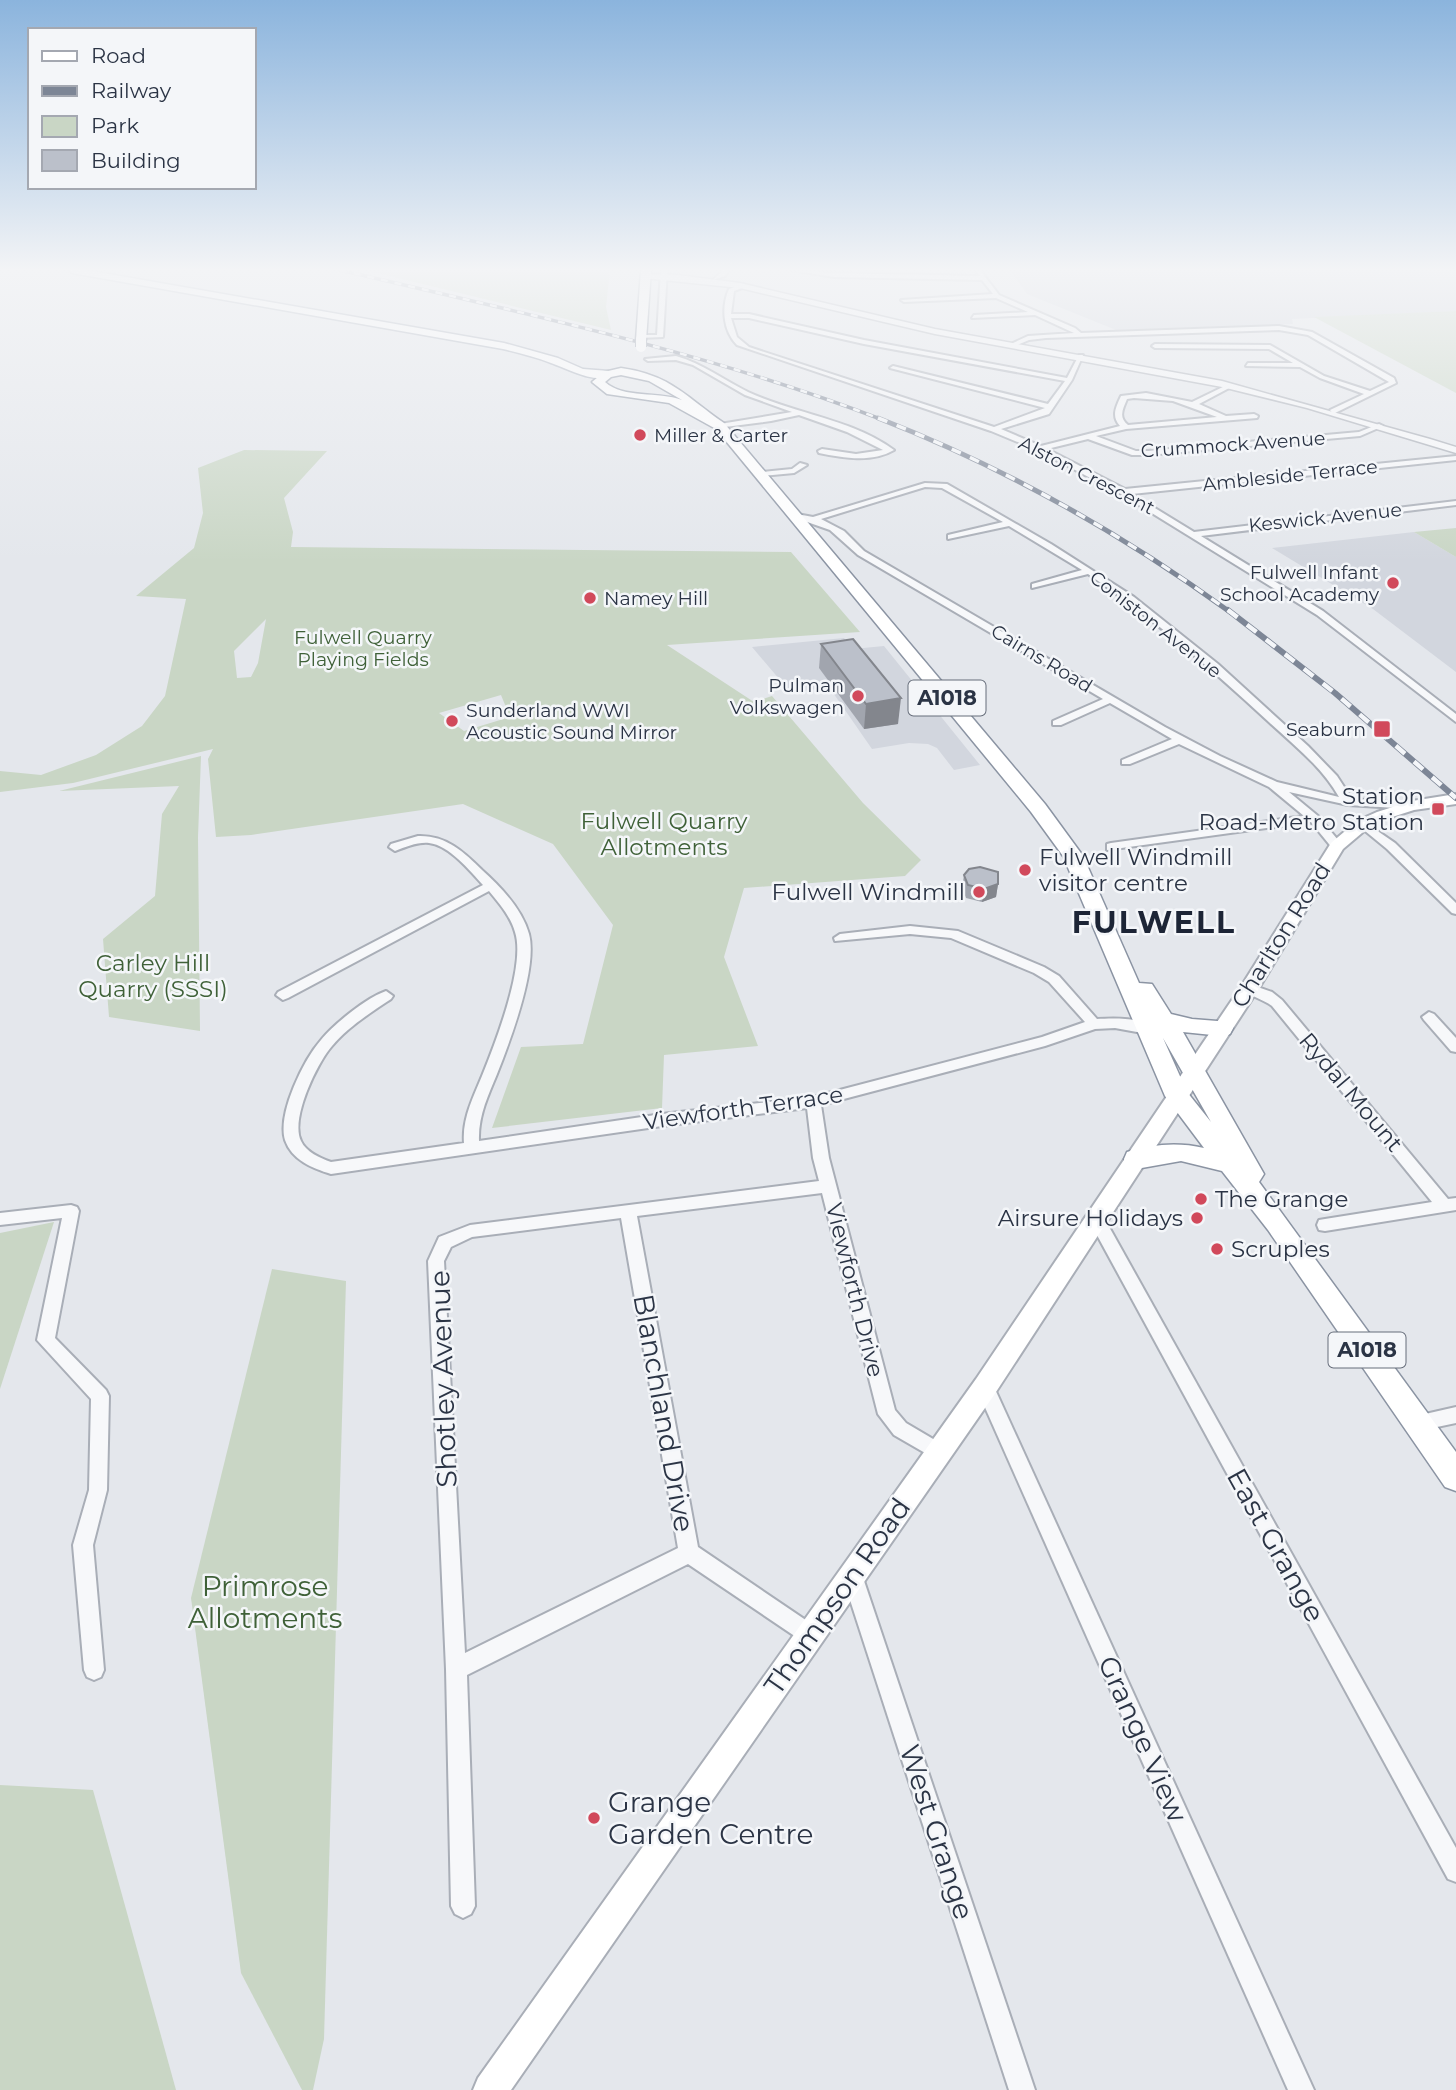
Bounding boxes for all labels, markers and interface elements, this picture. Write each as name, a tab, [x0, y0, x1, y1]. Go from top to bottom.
legend	[28, 28, 256, 189]
text: Road	[91, 43, 146, 68]
text: Railway	[91, 78, 172, 103]
text: Park	[91, 113, 139, 138]
text: Building	[91, 148, 181, 173]
place label: Miller & Carter	[654, 424, 788, 447]
marker: Miller & Carter	[632, 427, 648, 443]
street label: Crummock Avenue	[1140, 427, 1326, 462]
street label: Alston Crescent	[1015, 431, 1159, 520]
street label: Ambleside Terrace	[1201, 455, 1379, 496]
street label: Keswick Avenue	[1247, 498, 1403, 537]
place label: Fulwell Infant School Academy	[1220, 561, 1380, 606]
street label: Coniston Avenue	[1085, 566, 1226, 683]
marker: Fulwell Infant School Academy	[1385, 575, 1401, 591]
place label: Namey Hill	[604, 587, 708, 610]
marker: Namey Hill	[582, 590, 598, 606]
street label: Cairns Road	[987, 619, 1096, 698]
park label: Fulwell Quarry Playing Fields	[294, 626, 433, 671]
place label: Pulman Volkswagen	[730, 674, 844, 719]
road number: A1018	[908, 680, 986, 716]
marker: Pulman Volkswagen	[850, 688, 866, 704]
place label: Sunderland WWI Acoustic Sound Mirror	[466, 699, 677, 744]
marker: Sunderland WWI Acoustic Sound Mirror	[444, 713, 460, 729]
place label: Seaburn	[1286, 718, 1366, 741]
marker: Seaburn	[1372, 719, 1392, 739]
place label: Station Road-Metro Station	[1198, 782, 1424, 836]
marker: Station Road-Metro Station	[1430, 801, 1446, 817]
park label: Fulwell Quarry Allotments	[581, 807, 748, 861]
place label: Fulwell Windmill visitor centre	[1039, 843, 1232, 897]
street label: Charlton Road	[1225, 857, 1337, 1013]
marker: Fulwell Windmill visitor centre	[1017, 862, 1033, 878]
place label: Fulwell Windmill	[772, 878, 965, 906]
marker: Fulwell Windmill	[971, 884, 987, 900]
district label: FULWELL	[1072, 904, 1236, 941]
park label: Carley Hill Quarry (SSSI)	[78, 949, 228, 1003]
street label: Rydal Mount	[1293, 1027, 1409, 1157]
street label: Viewforth Terrace	[641, 1080, 845, 1136]
place label: The Grange	[1215, 1185, 1349, 1213]
marker: The Grange	[1193, 1191, 1209, 1207]
street label: Viewforth Drive	[820, 1200, 890, 1380]
place label: Airsure Holidays	[998, 1204, 1183, 1232]
marker: Airsure Holidays	[1189, 1210, 1205, 1226]
place label: Scruples	[1231, 1235, 1330, 1263]
marker: Scruples	[1209, 1241, 1225, 1257]
street label: Shotley Avenue	[422, 1270, 464, 1488]
street label: Blanchland Drive	[626, 1291, 702, 1535]
road number: A1018	[1328, 1332, 1406, 1368]
street label: East Grange	[1220, 1462, 1332, 1628]
street label: Thompson Road	[757, 1491, 917, 1701]
park label: Primrose Allotments	[188, 1569, 342, 1635]
street label: Grange View	[1091, 1651, 1195, 1828]
street label: West Grange	[893, 1740, 981, 1924]
place label: Grange Garden Centre	[608, 1785, 813, 1851]
marker: Grange Garden Centre	[586, 1810, 602, 1826]

